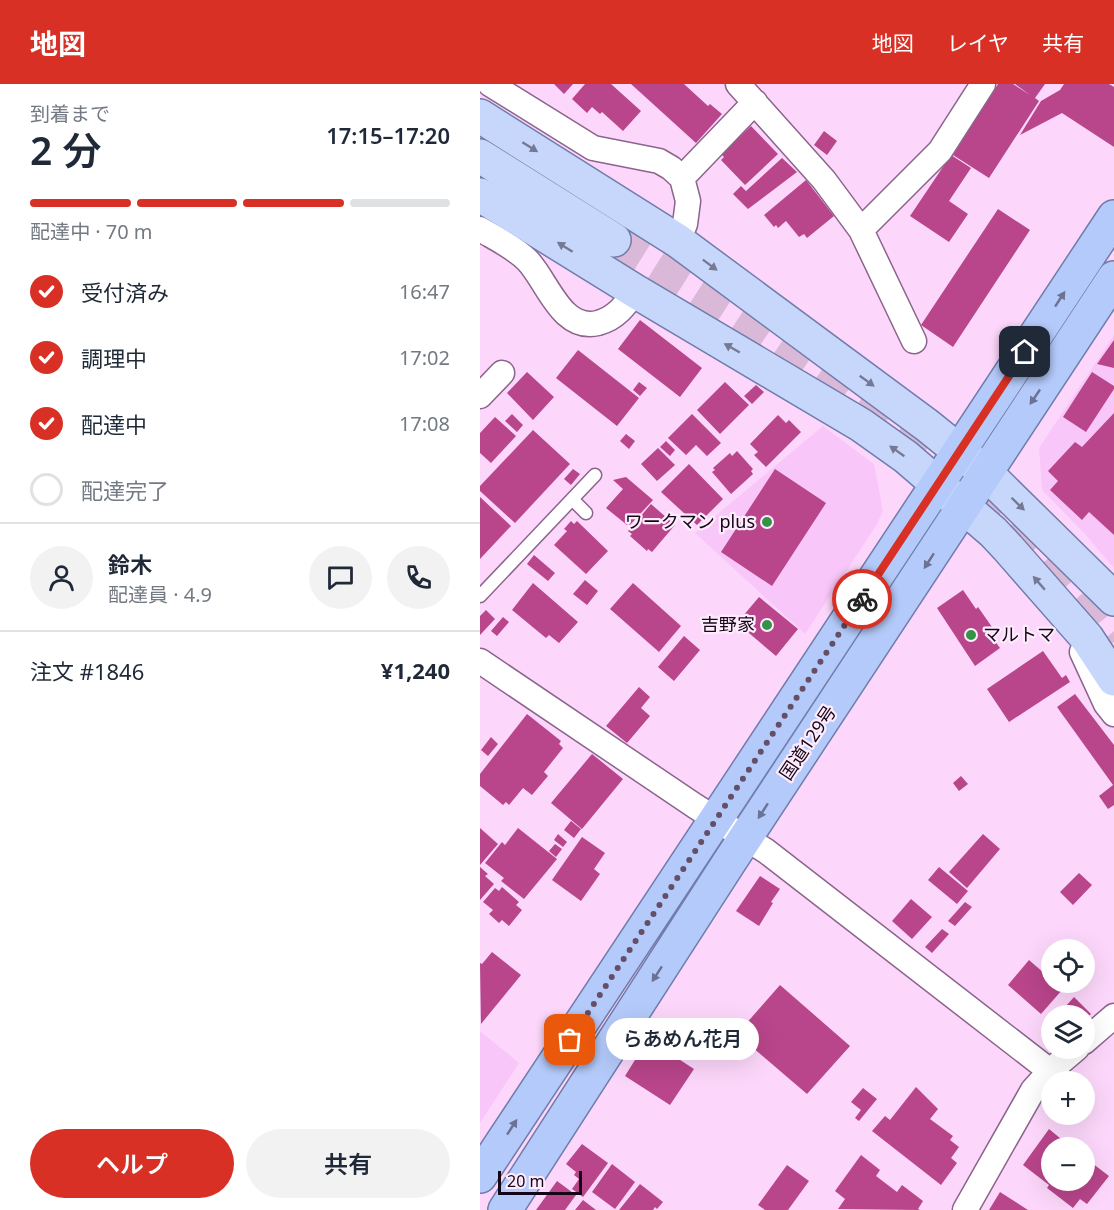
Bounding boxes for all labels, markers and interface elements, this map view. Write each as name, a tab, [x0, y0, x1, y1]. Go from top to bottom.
text: 地図	[30, 24, 86, 62]
text: 地図	[872, 29, 914, 57]
text: レイヤ	[947, 29, 1009, 57]
text: 共有	[1042, 29, 1084, 57]
text: 到着まで	[30, 100, 110, 127]
text: 17:15–17:20	[326, 120, 450, 150]
text: 2 分	[30, 123, 101, 176]
one-way arrow	[521, 142, 538, 153]
text: 配達中 · 70 m	[30, 218, 153, 245]
one-way arrow	[557, 242, 573, 253]
one-way arrow	[702, 259, 718, 271]
icon: check	[30, 275, 63, 308]
text: 受付済み	[81, 277, 169, 307]
text: 16:47	[399, 278, 450, 305]
one-way arrow	[1054, 291, 1065, 307]
pin	[999, 326, 1050, 377]
icon: home	[1008, 335, 1041, 368]
icon: check	[30, 341, 63, 374]
one-way arrow	[724, 342, 740, 353]
text: 調理中	[81, 343, 147, 373]
text: 17:02	[399, 344, 450, 371]
one-way arrow	[859, 375, 875, 387]
one-way arrow	[1030, 389, 1041, 405]
icon: check	[30, 407, 63, 440]
text: 配達中	[81, 409, 147, 439]
text: 17:08	[399, 410, 450, 437]
one-way arrow	[890, 445, 906, 457]
text: 配達完了	[81, 475, 169, 505]
one-way arrow	[1010, 497, 1024, 511]
place label: ワークマン plus	[625, 509, 755, 533]
marker: ワークマン plus	[760, 515, 774, 529]
button: person	[30, 546, 93, 609]
button: chat	[309, 546, 372, 609]
button: phone	[387, 546, 450, 609]
text: 鈴木	[108, 549, 152, 579]
one-way arrow	[923, 552, 935, 568]
courier	[832, 569, 892, 629]
one-way arrow	[1033, 576, 1046, 591]
text: 配達員 · 4.9	[108, 581, 212, 608]
icon: bike	[846, 583, 879, 616]
place label: 吉野家	[701, 612, 755, 636]
marker: 吉野家	[760, 618, 774, 632]
place label: マルトマ	[983, 622, 1055, 646]
marker: マルトマ	[964, 628, 978, 642]
text: ¥1,240	[381, 655, 450, 685]
text: 注文 #1846	[30, 656, 144, 686]
street label: 国道129号	[773, 701, 841, 784]
one-way arrow	[757, 802, 769, 818]
map controls	[1041, 939, 1095, 1191]
button: locate	[1041, 939, 1095, 993]
one-way arrow	[652, 966, 663, 982]
button: layers	[1041, 1005, 1095, 1059]
pin	[544, 1014, 595, 1065]
callout: らあめん花月	[606, 1019, 759, 1061]
icon: bag	[553, 1023, 586, 1056]
text: らあめん花月	[623, 1025, 743, 1052]
button: +	[1041, 1071, 1095, 1125]
one-way arrow	[506, 1119, 517, 1135]
button: ヘルプ	[30, 1129, 234, 1198]
button: 共有	[246, 1129, 450, 1198]
button: −	[1041, 1137, 1095, 1191]
scale bar	[498, 1168, 582, 1196]
text: 20 m	[507, 1170, 544, 1192]

